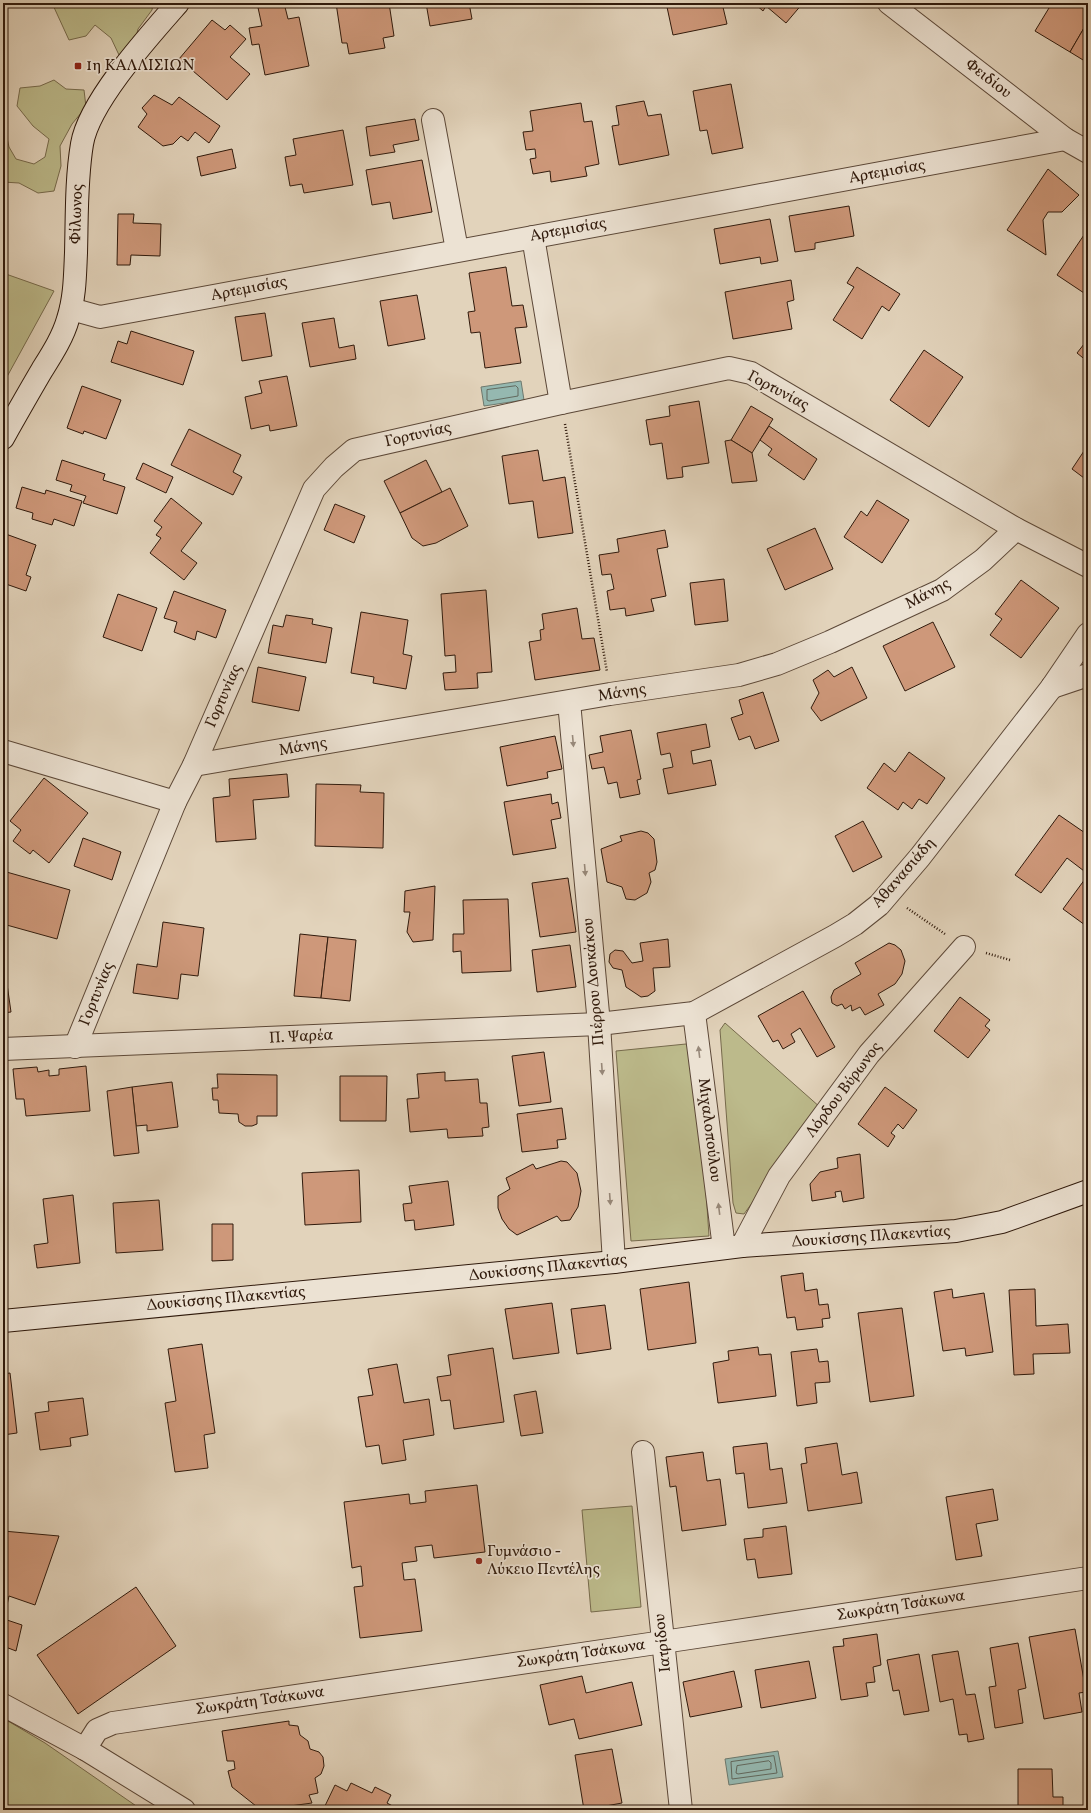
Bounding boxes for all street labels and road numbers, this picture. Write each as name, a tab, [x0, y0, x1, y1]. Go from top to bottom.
street label: Φειδίου	[960, 54, 1016, 104]
street label: Αρτεμισίας	[847, 154, 927, 190]
street label: Φίλωνος	[65, 183, 89, 245]
street label: Αρτεμισίας	[528, 212, 608, 248]
street label: Αρτεμισίας	[209, 271, 289, 307]
street label: Γορτυνίας	[743, 365, 813, 417]
street label: Γορτυνίας	[383, 417, 453, 453]
street label: Μάνης	[901, 573, 955, 615]
street label: Γορτυνίας	[200, 661, 248, 731]
street label: Μάνης	[596, 678, 648, 708]
street label: Μάνης	[277, 732, 329, 762]
street label: Αθανασιάδη	[867, 833, 941, 913]
street label: Πιέρρου Δουκάκου	[577, 917, 611, 1047]
street label: Γορτυνίας	[74, 959, 120, 1029]
street label: Π. Ψαρέα	[268, 1024, 334, 1050]
street label: Λόρδου Βύρωνος	[801, 1037, 887, 1143]
street label: Μιχαλοπούλου	[692, 1077, 726, 1184]
street label: Δουκίσσης Πλακεντίας	[791, 1220, 951, 1254]
street label: Δουκίσσης Πλακεντίας	[468, 1249, 628, 1287]
street label: Δουκίσσης Πλακεντίας	[146, 1281, 306, 1317]
street label: Σωκράτη Τσάκωνα	[835, 1585, 967, 1627]
street label: Ιατρίδου	[649, 1612, 677, 1673]
street label: Σωκράτη Τσάκωνα	[515, 1634, 647, 1674]
street label: Σωκράτη Τσάκωνα	[194, 1681, 326, 1721]

